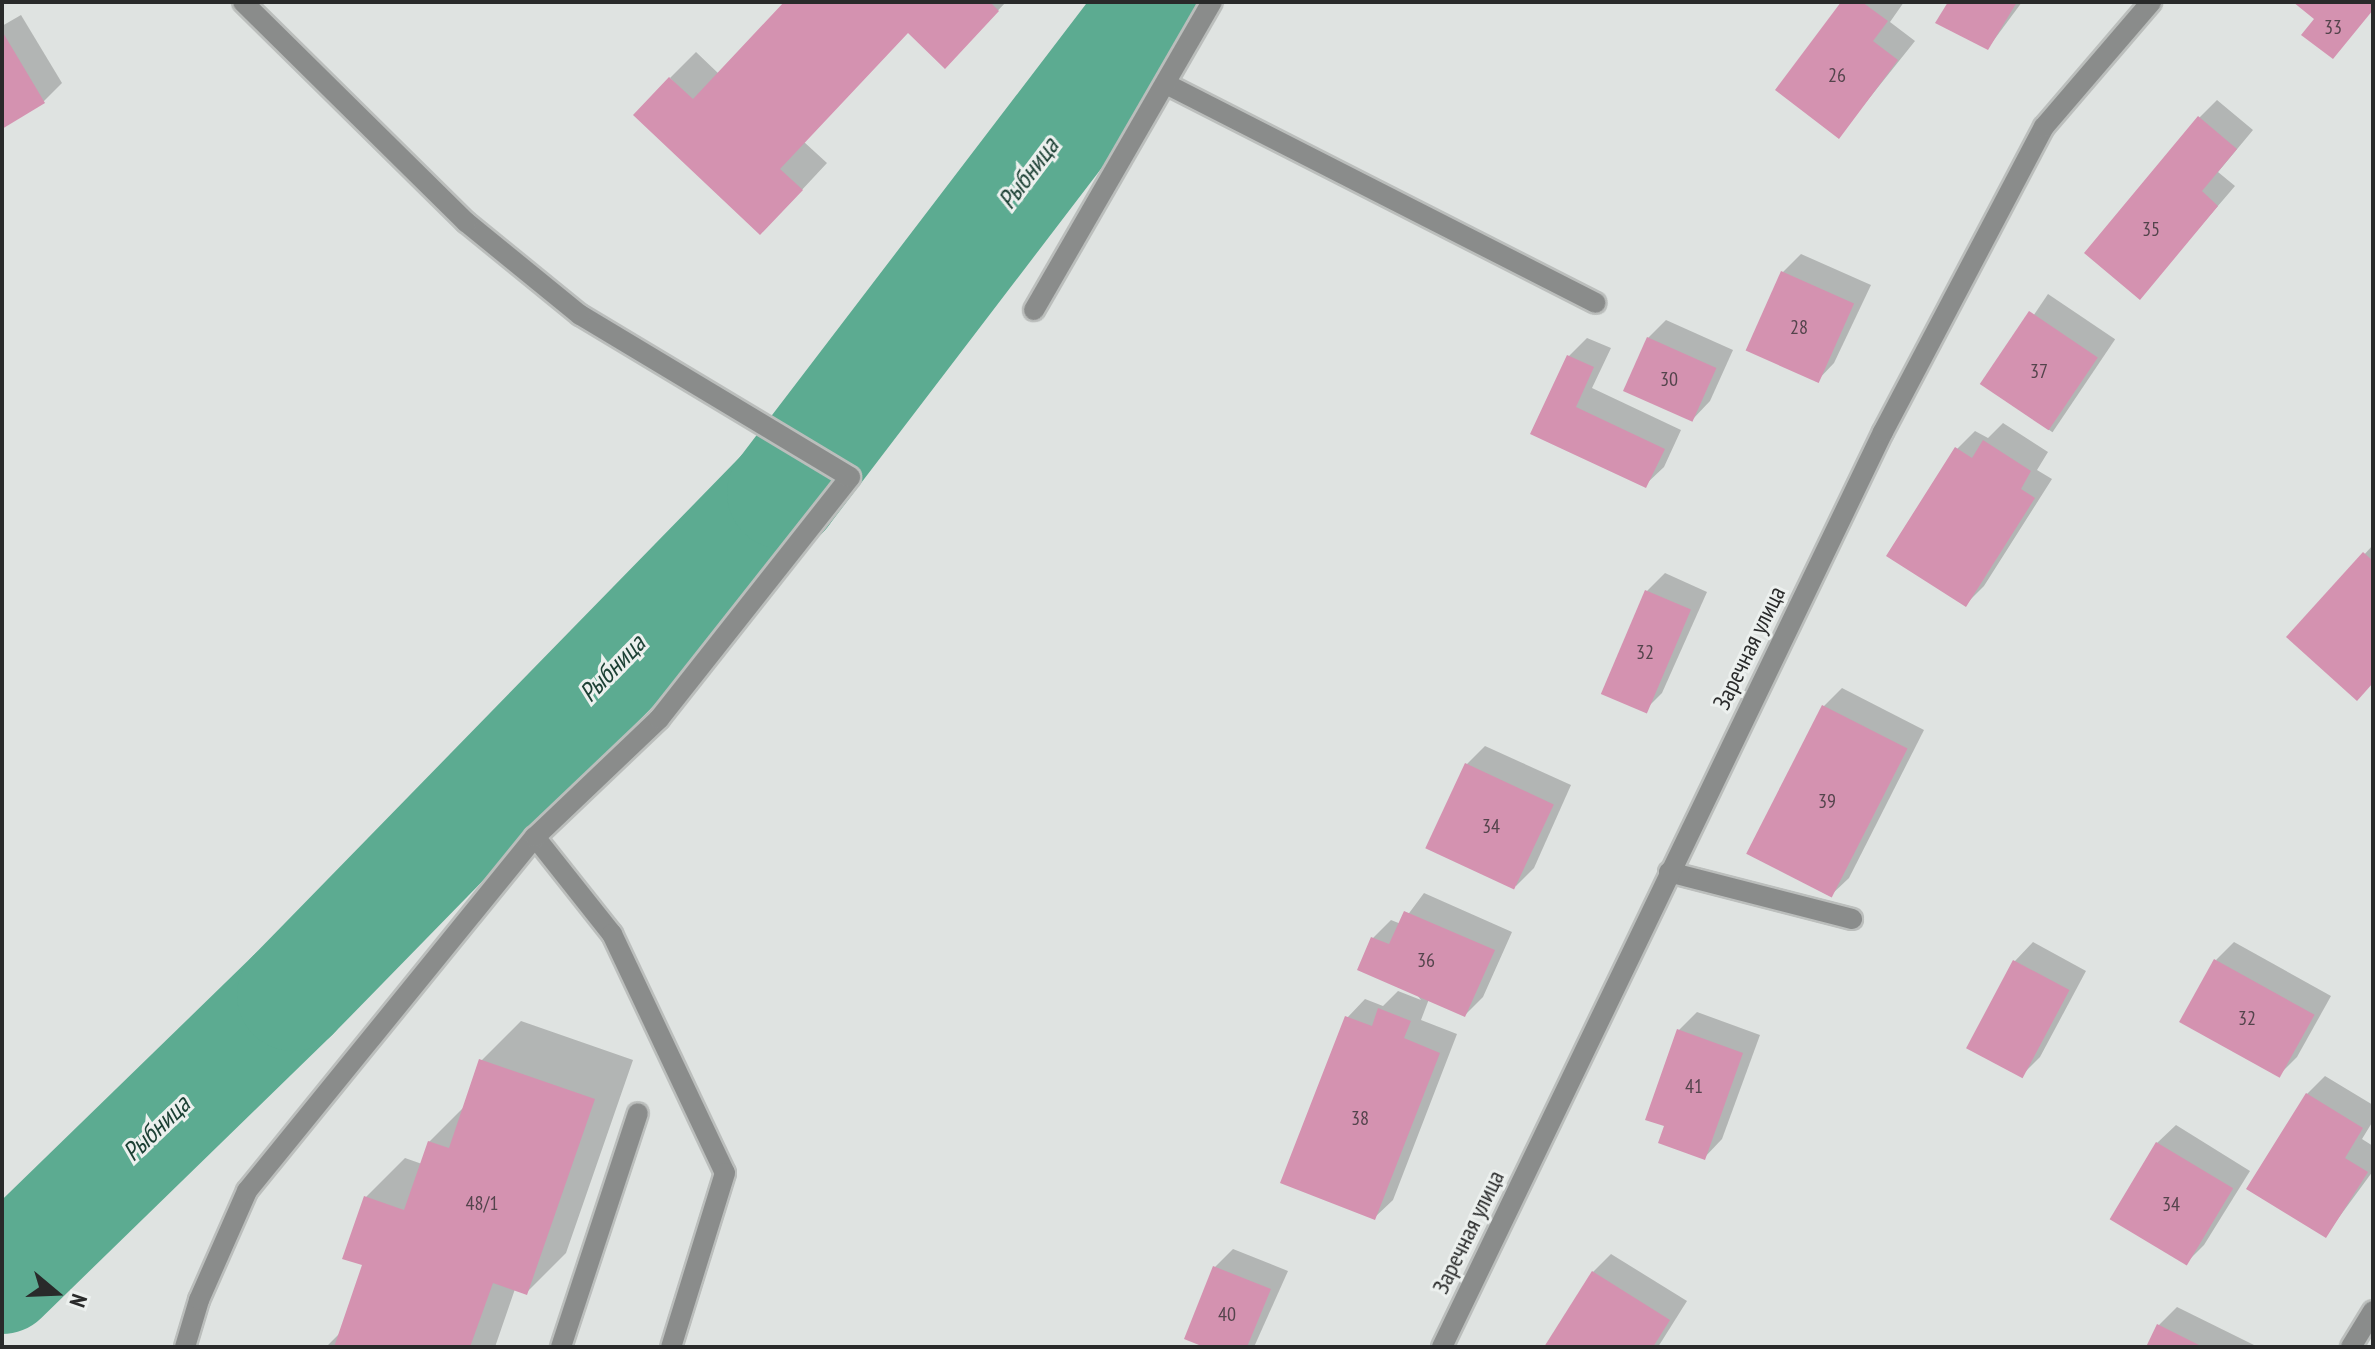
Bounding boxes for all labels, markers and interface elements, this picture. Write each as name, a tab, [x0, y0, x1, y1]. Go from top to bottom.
house number: 33	[2324, 15, 2342, 39]
house number: 26	[1828, 63, 1846, 87]
water label: Рыбница	[991, 131, 1065, 215]
house number: 35	[2142, 217, 2160, 241]
house number: 28	[1790, 315, 1808, 339]
house number: 37	[2030, 359, 2048, 383]
house number: 30	[1660, 367, 1678, 391]
street label: Заречная улица	[1707, 582, 1791, 714]
water label: Рыбница	[573, 628, 651, 708]
house number: 32	[1636, 640, 1654, 664]
house number: 39	[1818, 789, 1836, 813]
house number: 34	[1482, 814, 1500, 838]
house number: 36	[1417, 948, 1435, 972]
house number: 32	[2238, 1006, 2256, 1030]
house number: 41	[1685, 1074, 1703, 1098]
water label: Рыбница	[116, 1089, 196, 1167]
house number: 38	[1351, 1106, 1369, 1130]
street label: Заречная улица	[1426, 1166, 1510, 1298]
house number: 48/1	[466, 1191, 498, 1215]
house number: 34	[2162, 1192, 2180, 1216]
north arrow	[16, 1253, 96, 1333]
text: N	[64, 1291, 94, 1311]
house number: 40	[1218, 1302, 1236, 1326]

